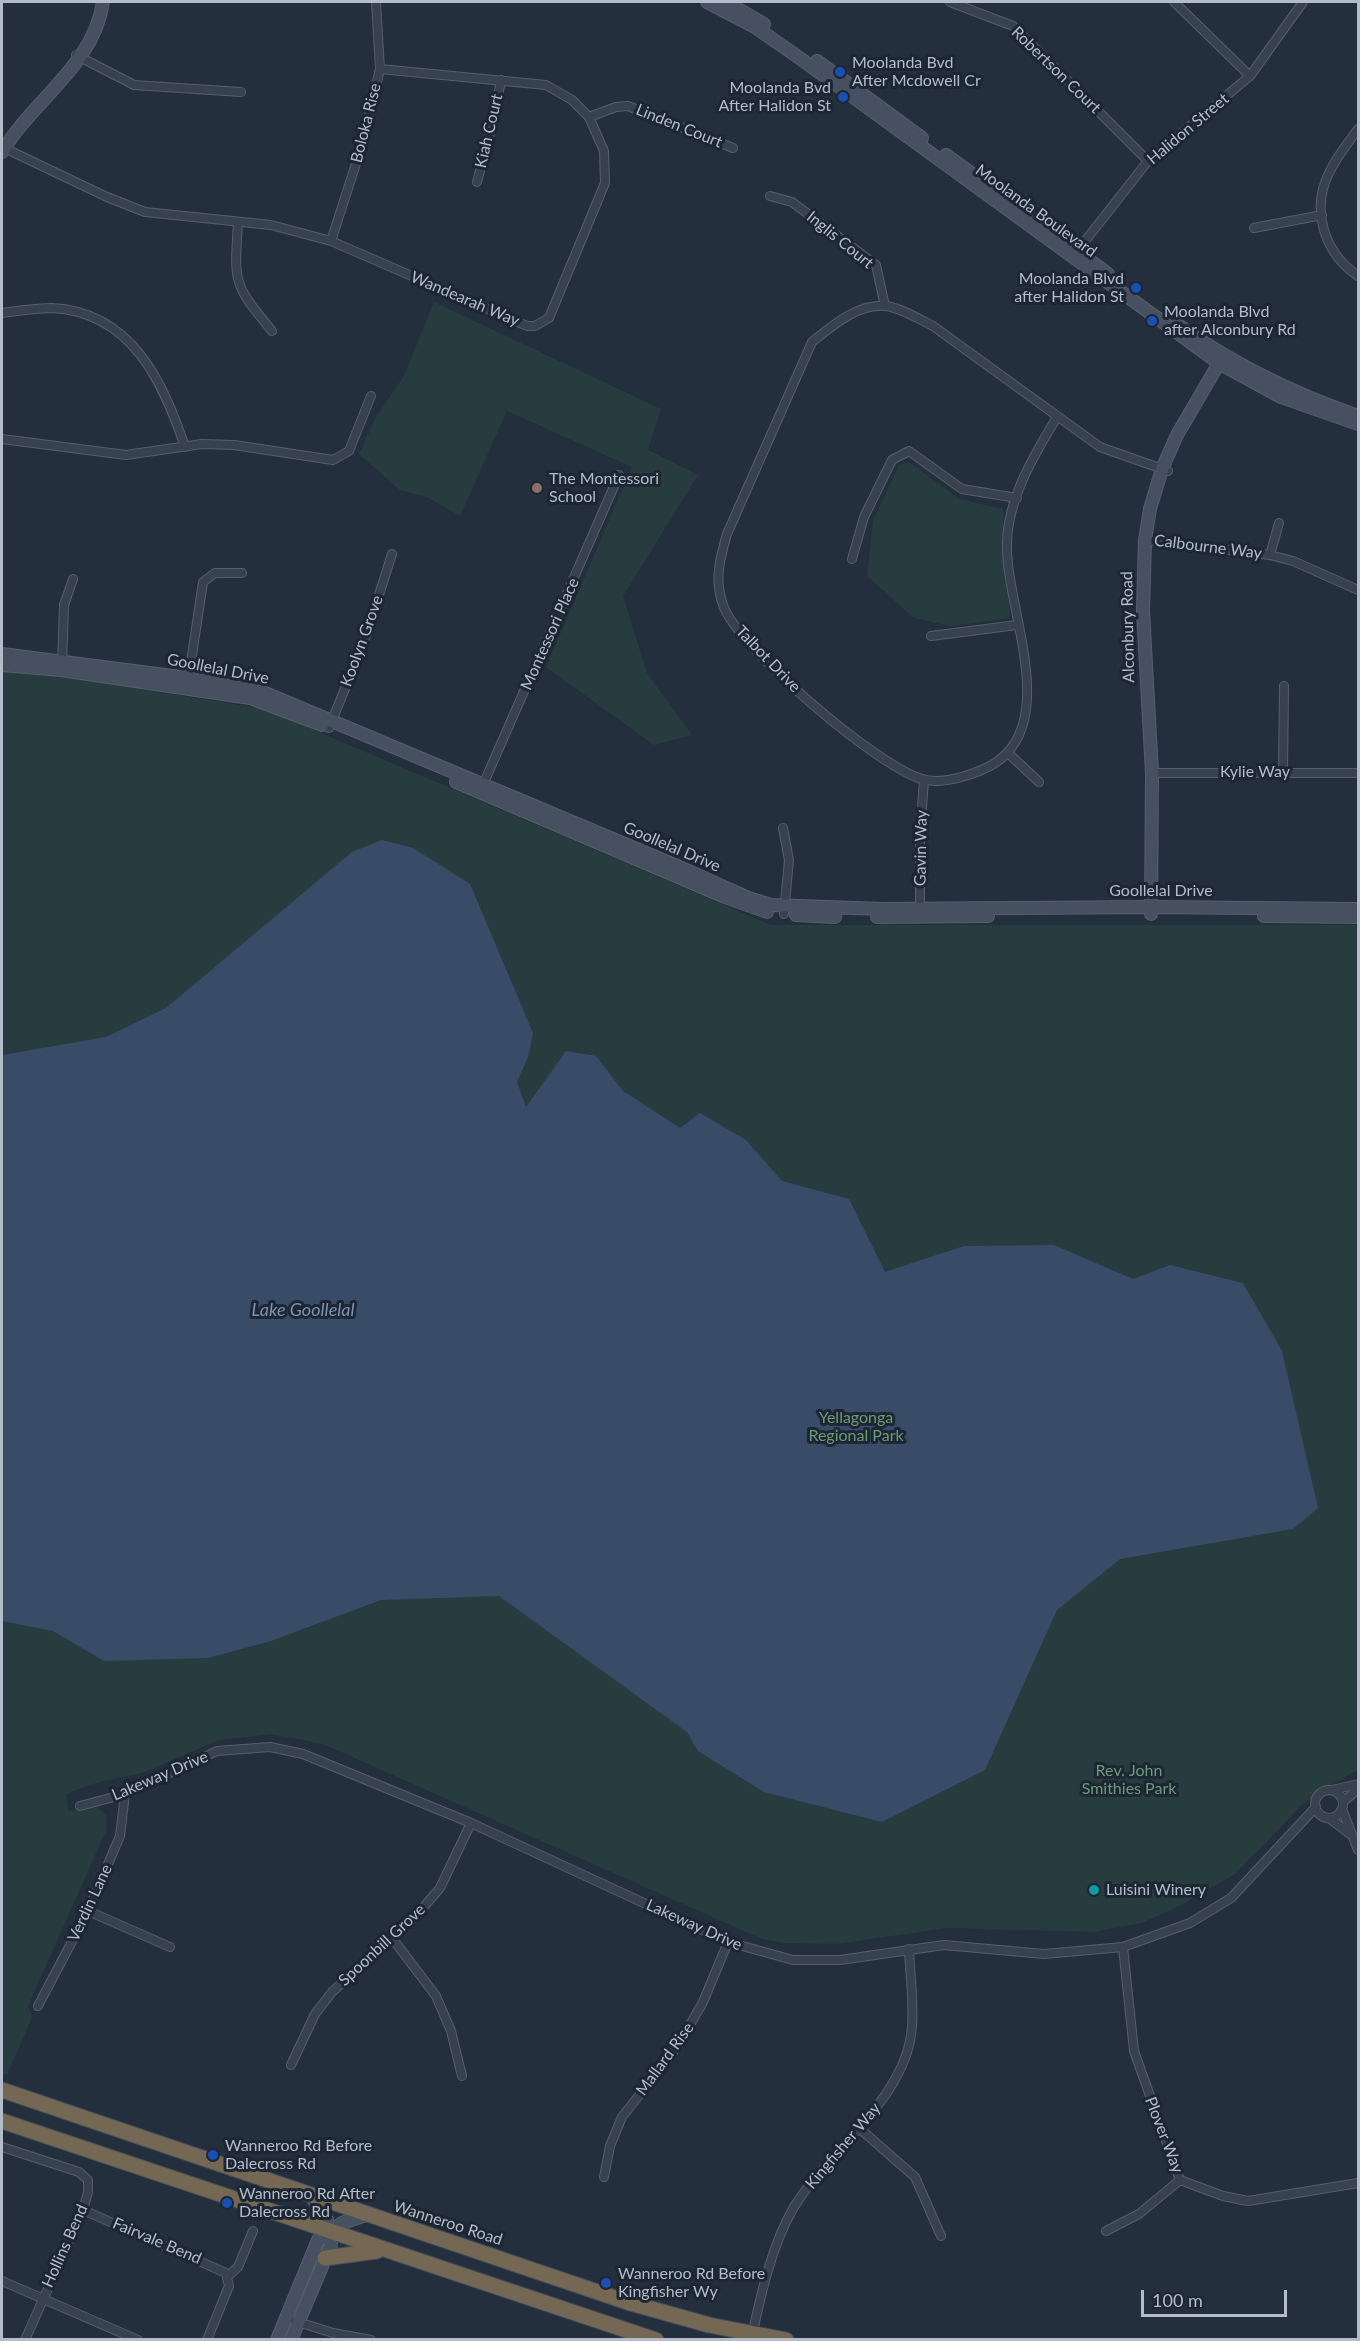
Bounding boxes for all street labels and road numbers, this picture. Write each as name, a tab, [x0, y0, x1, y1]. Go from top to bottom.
street label: Robertson Court	[1007, 23, 1105, 117]
street label: Boloka Rise	[347, 81, 385, 165]
street label: Halidon Street	[1143, 89, 1233, 169]
street label: Kiah Court	[471, 92, 507, 170]
street label: Linden Court	[633, 100, 725, 152]
street label: Moolanda Boulevard	[972, 161, 1100, 261]
street label: Inglis Court	[803, 207, 877, 273]
street label: Wandearah Way	[408, 267, 522, 331]
street label: Calbourne Way	[1153, 531, 1263, 563]
street label: Alconbury Road	[1117, 571, 1139, 683]
street label: Montessori Place	[517, 575, 583, 693]
street label: Koolyn Grove	[337, 593, 387, 689]
street label: Talbot Drive	[731, 622, 805, 696]
street label: Goollelal Drive	[165, 650, 271, 688]
street label: Kylie Way	[1220, 762, 1290, 782]
street label: Gavin Way	[911, 810, 931, 886]
street label: Goollelal Drive	[621, 818, 723, 876]
street label: Goollelal Drive	[1109, 881, 1213, 901]
street label: Lakeway Drive	[109, 1747, 211, 1805]
street label: Verdin Lane	[64, 1861, 116, 1945]
street label: Lakeway Drive	[643, 1895, 745, 1955]
street label: Spoonbill Grove	[335, 1900, 429, 1990]
street label: Mallard Rise	[632, 2019, 698, 2099]
street label: Plover Way	[1141, 2094, 1187, 2176]
street label: Kingfisher Way	[801, 2099, 885, 2193]
street label: Wanneroo Road	[391, 2196, 505, 2250]
street label: Hollins Bend	[38, 2201, 92, 2291]
street label: Fairvale Bend	[110, 2214, 204, 2268]

